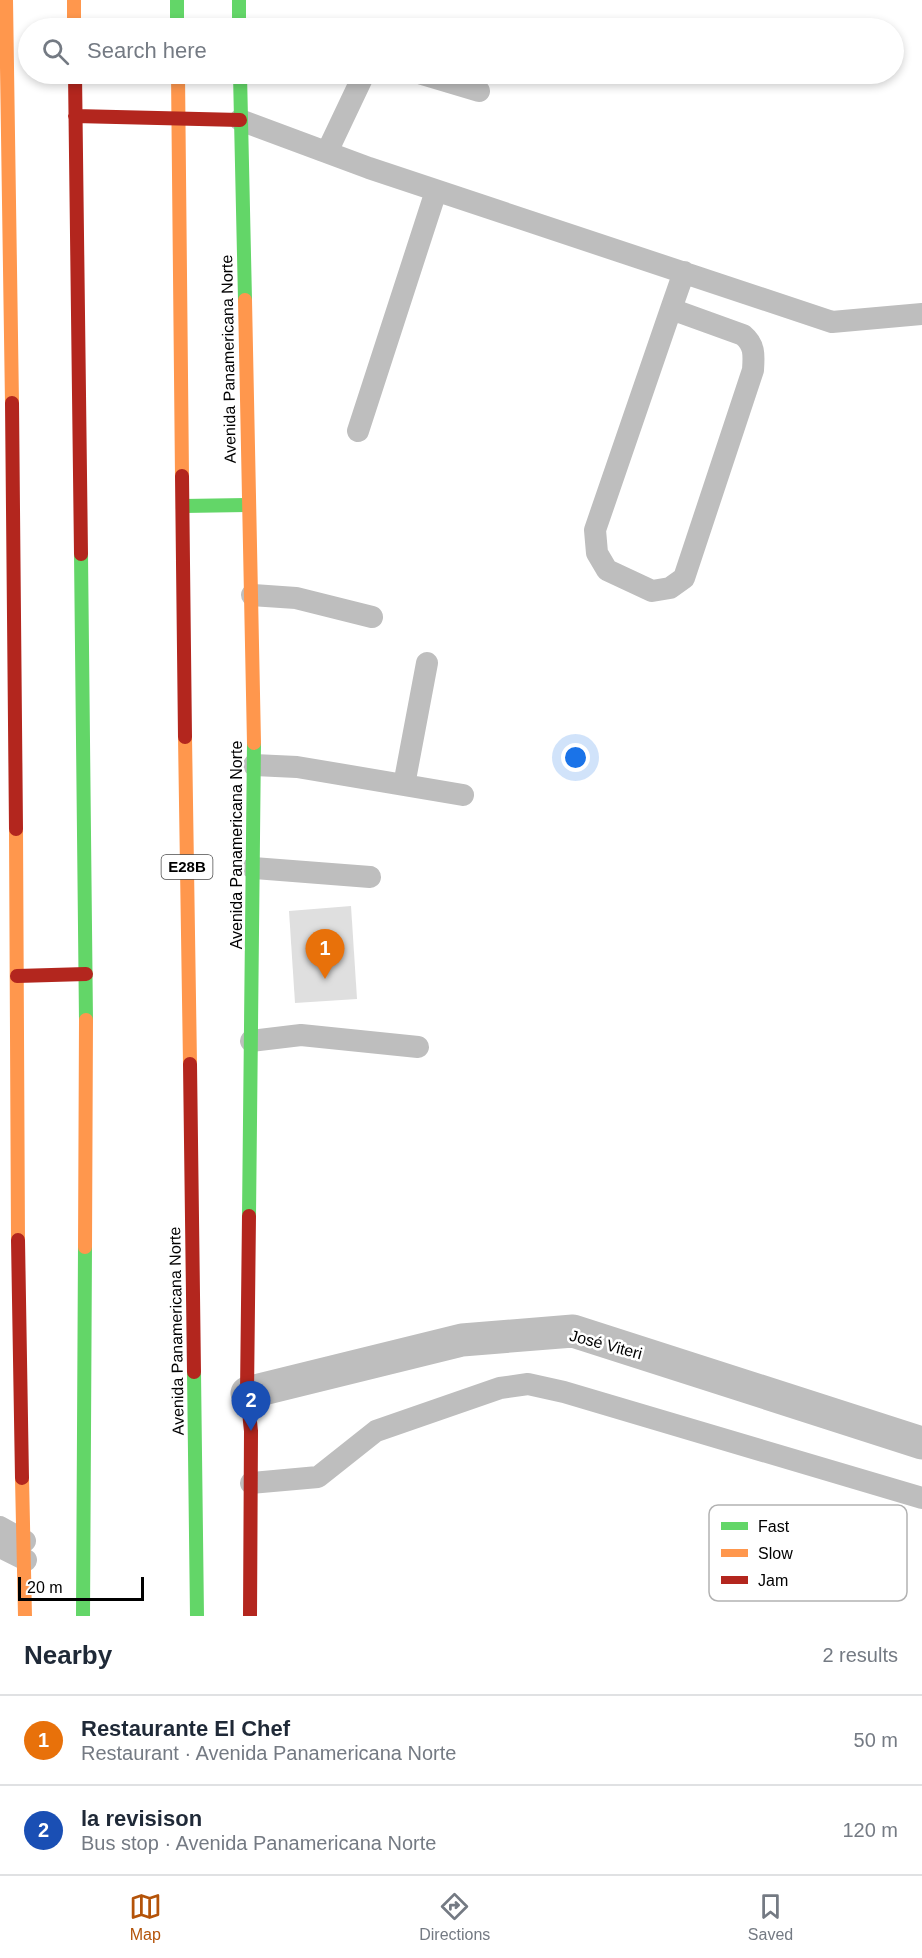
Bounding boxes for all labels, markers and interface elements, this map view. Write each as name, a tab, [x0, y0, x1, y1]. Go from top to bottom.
search box	[18, 18, 904, 84]
icon: search	[39, 35, 72, 68]
text: Search here	[87, 38, 207, 63]
street label: Avenida Panamericana Norte	[218, 254, 239, 463]
street label: Avenida Panamericana Norte	[228, 741, 245, 949]
your location	[561, 743, 590, 772]
road number: E28B	[162, 855, 213, 879]
pin: 1	[306, 930, 344, 979]
street label: Avenida Panamericana Norte	[166, 1226, 187, 1435]
street label: José Viteri	[568, 1327, 644, 1362]
pin: 2	[232, 1382, 270, 1431]
legend	[709, 1505, 907, 1601]
text: Fast	[758, 1518, 790, 1535]
text: Slow	[758, 1545, 793, 1562]
text: Jam	[758, 1572, 788, 1589]
scale bar	[18, 1574, 144, 1602]
text: 20 m	[27, 1579, 63, 1596]
text: Nearby	[24, 1640, 112, 1670]
text: 2 results	[822, 1644, 898, 1666]
text: Restaurante El Chef	[81, 1716, 290, 1741]
text: 1	[38, 1729, 49, 1751]
text: 50 m	[854, 1729, 898, 1751]
text: Restaurant · Avenida Panamericana Norte	[81, 1742, 456, 1764]
text: la revisison	[81, 1806, 202, 1831]
text: 2	[38, 1819, 49, 1841]
text: 120 m	[842, 1819, 898, 1841]
text: Bus stop · Avenida Panamericana Norte	[81, 1832, 436, 1854]
tab: Map	[129, 1890, 162, 1944]
tab: Directions	[419, 1890, 490, 1944]
tab: Saved	[748, 1890, 793, 1944]

